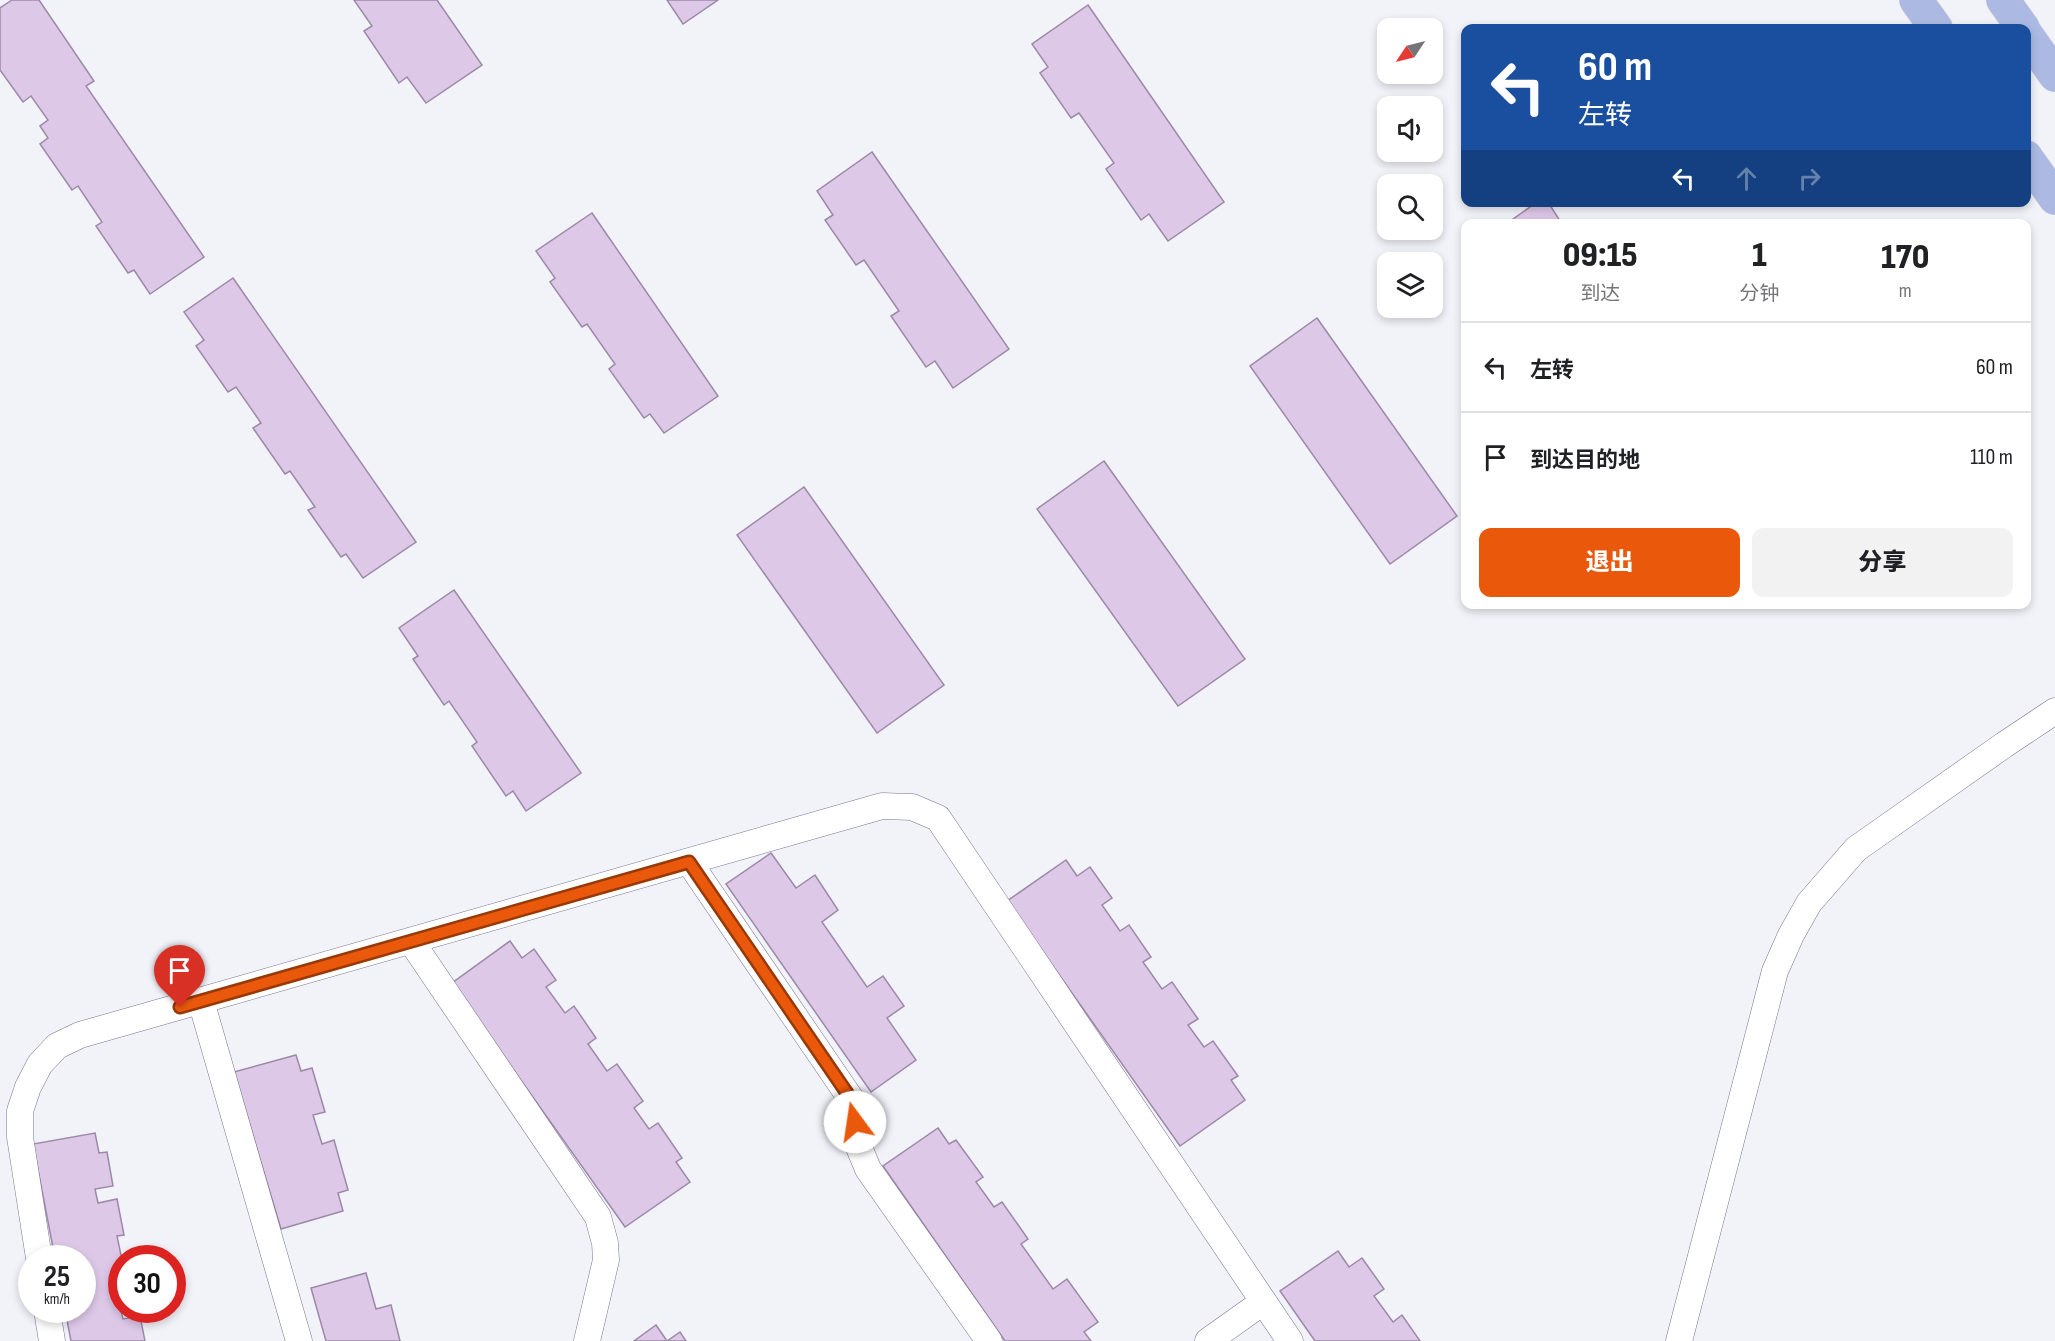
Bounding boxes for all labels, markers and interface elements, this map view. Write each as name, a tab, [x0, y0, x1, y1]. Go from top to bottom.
north arrow	[1377, 18, 1443, 84]
map controls	[1377, 18, 1443, 318]
text: 60 m	[1578, 42, 1652, 93]
icon: left	[1479, 48, 1557, 126]
button: sound	[1377, 96, 1443, 162]
text: 左转	[1578, 100, 1632, 132]
icon: left	[1667, 162, 1700, 195]
icon: ahead	[1730, 162, 1763, 195]
icon: right	[1793, 162, 1826, 195]
button: search	[1377, 174, 1443, 240]
text: 09:15	[1563, 234, 1638, 277]
text: 1	[1752, 234, 1767, 277]
text: 170	[1881, 236, 1929, 279]
button: layers	[1377, 252, 1443, 318]
text: m	[1899, 279, 1912, 303]
text: 到达	[1580, 282, 1620, 306]
text: 分钟	[1739, 282, 1779, 306]
icon: left	[1479, 351, 1512, 384]
text: 60 m	[1976, 354, 2013, 381]
text: 左转	[1530, 357, 1574, 384]
icon: arrive	[1479, 441, 1512, 474]
text: 110 m	[1970, 444, 2013, 471]
text: 到达目的地	[1530, 447, 1640, 474]
button: 退出	[1479, 528, 1740, 597]
button: 分享	[1752, 528, 2013, 597]
pin	[154, 945, 205, 1007]
icon: arrive	[163, 954, 196, 987]
position arrow	[823, 1090, 887, 1154]
speed limit sign: 30	[108, 1245, 186, 1323]
text: 25	[44, 1259, 70, 1295]
text: km/h	[44, 1290, 70, 1309]

